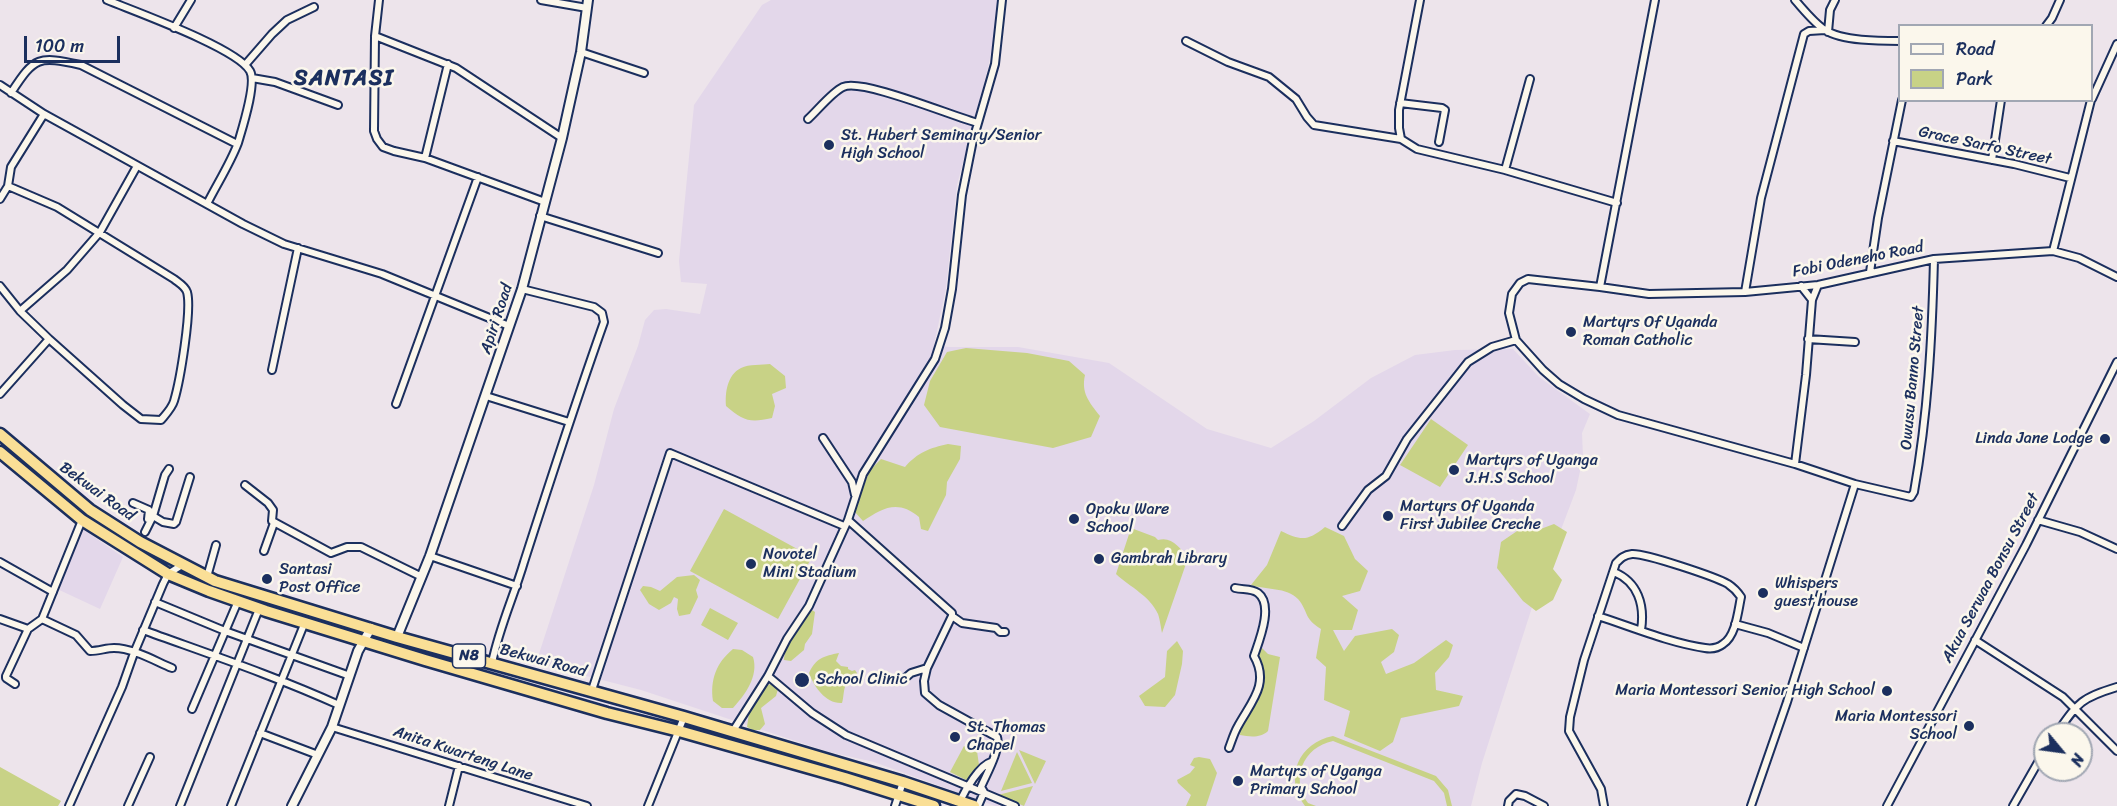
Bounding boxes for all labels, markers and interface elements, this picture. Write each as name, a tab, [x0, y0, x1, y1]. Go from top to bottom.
scale bar	[27, 24, 123, 62]
legend	[1898, 24, 2093, 102]
text: 100 m	[35, 30, 84, 62]
text: Road	[1956, 33, 1995, 65]
text: Park	[1956, 63, 1993, 95]
district label: SANTASI	[295, 66, 393, 92]
street label: Grace Sarfo Street	[1917, 123, 2053, 169]
place label: St. Hubert Seminary/Senior High School	[841, 126, 1041, 164]
marker: St. Hubert Seminary/Senior High School	[822, 138, 836, 152]
street label: Fobi Odeneho Road	[1791, 238, 1925, 282]
street label: Apiri Road	[477, 281, 517, 357]
street label: Owusu Banno Street	[1897, 305, 1929, 451]
place label: Martyrs Of Uganda Roman Catholic	[1583, 313, 1717, 351]
marker: Martyrs Of Uganda Roman Catholic	[1564, 325, 1578, 339]
place label: Linda Jane Lodge	[1975, 429, 2093, 449]
marker: Linda Jane Lodge	[2098, 432, 2112, 446]
place label: Martyrs of Uganga J.H.S School	[1466, 451, 1598, 489]
street label: Bekwai Road	[55, 458, 139, 526]
marker: Martyrs of Uganga J.H.S School	[1447, 463, 1461, 477]
street label: Akua Serwaa Bonsu Street	[1938, 490, 2044, 666]
place label: Martyrs Of Uganda First Jubilee Creche	[1400, 497, 1541, 535]
place label: Opoku Ware School	[1086, 500, 1169, 538]
marker: Martyrs Of Uganda First Jubilee Creche	[1381, 509, 1395, 523]
marker: Opoku Ware School	[1067, 512, 1081, 526]
place label: Novotel Mini Stadium	[763, 545, 856, 583]
place label: Gambrah Library	[1111, 549, 1227, 569]
marker: Gambrah Library	[1092, 552, 1106, 566]
marker: Novotel Mini Stadium	[744, 557, 758, 571]
place label: Santasi Post Office	[279, 560, 361, 598]
marker: Santasi Post Office	[260, 572, 274, 586]
place label: Whispers guest house	[1775, 574, 1858, 612]
marker: Whispers guest house	[1756, 586, 1770, 600]
street label: Bekwai Road	[498, 640, 588, 682]
road number: N8	[452, 644, 486, 668]
place label: School Clinic	[816, 670, 907, 690]
marker: School Clinic	[793, 671, 811, 689]
place label: Maria Montessori Senior High School	[1615, 681, 1875, 701]
marker: Maria Montessori Senior High School	[1880, 684, 1894, 698]
place label: Maria Montessori School	[1835, 707, 1957, 745]
place label: St. Thomas Chapel	[967, 718, 1045, 756]
marker: Maria Montessori School	[1962, 719, 1976, 733]
street label: Anita Kwarteng Lane	[391, 722, 535, 786]
north arrow	[2033, 722, 2093, 782]
marker: St. Thomas Chapel	[948, 730, 962, 744]
text: N	[2062, 748, 2093, 772]
place label: Martyrs of Uganga Primary School	[1250, 762, 1382, 800]
marker: Martyrs of Uganga Primary School	[1231, 774, 1245, 788]

